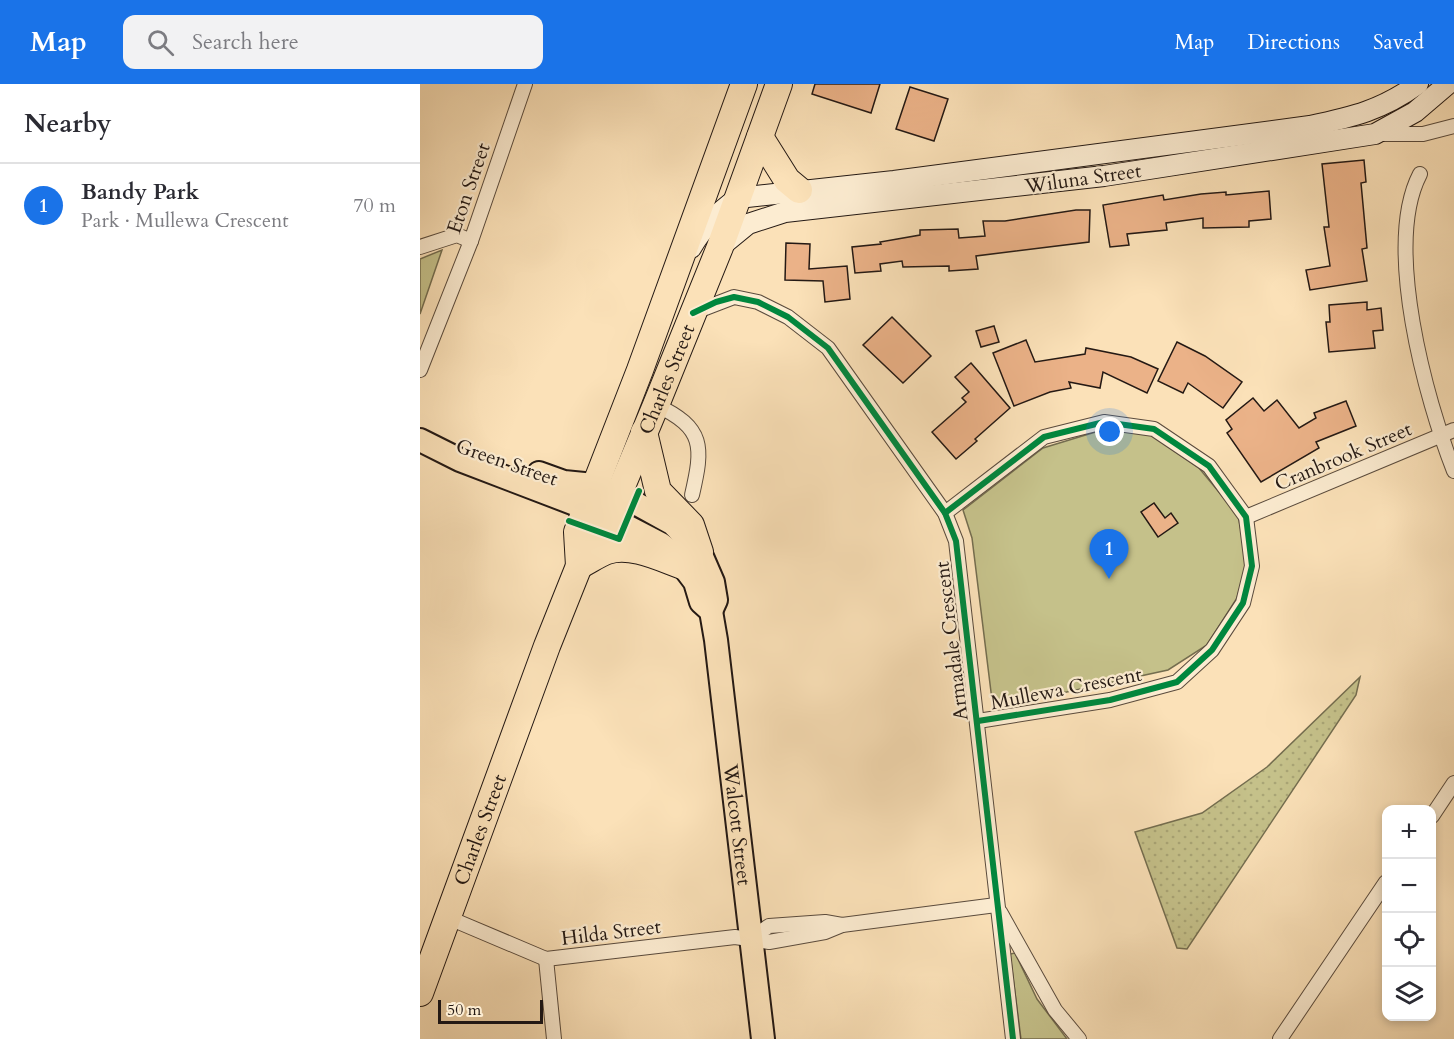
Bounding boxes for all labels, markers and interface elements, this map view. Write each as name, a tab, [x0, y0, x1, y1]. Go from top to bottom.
search box	[123, 15, 543, 69]
text: Map	[30, 23, 87, 61]
icon: search	[144, 26, 177, 59]
text: Search here	[192, 27, 299, 57]
text: Map	[1174, 28, 1214, 57]
text: Directions	[1247, 28, 1340, 57]
text: Saved	[1373, 28, 1424, 57]
text: Nearby	[24, 106, 112, 141]
street label: Eton Street	[440, 139, 497, 237]
street label: Wiluna Street	[1022, 157, 1144, 200]
text: Bandy Park	[81, 177, 199, 207]
text: 1	[38, 192, 49, 219]
text: 70 m	[353, 192, 396, 219]
text: Park · Mullewa Crescent	[81, 207, 289, 234]
street label: Charles Street	[632, 320, 702, 439]
street label: Cranbrook Street	[1271, 415, 1416, 497]
your location	[1095, 417, 1124, 446]
street label: Green Street	[452, 432, 562, 493]
pin: 1	[1090, 530, 1128, 579]
street label: Armadale Crescent	[928, 559, 975, 722]
street label: Mullewa Crescent	[988, 660, 1145, 716]
street label: Walcott Street	[717, 762, 758, 888]
street label: Charles Street	[448, 770, 513, 889]
map controls	[1382, 805, 1436, 1021]
button: +	[1382, 805, 1436, 859]
button: −	[1382, 859, 1436, 913]
street label: Hilda Street	[560, 913, 663, 952]
button: locate	[1382, 913, 1436, 967]
button: layers	[1382, 967, 1436, 1021]
scale bar	[438, 997, 543, 1024]
text: 50 m	[447, 999, 481, 1021]

